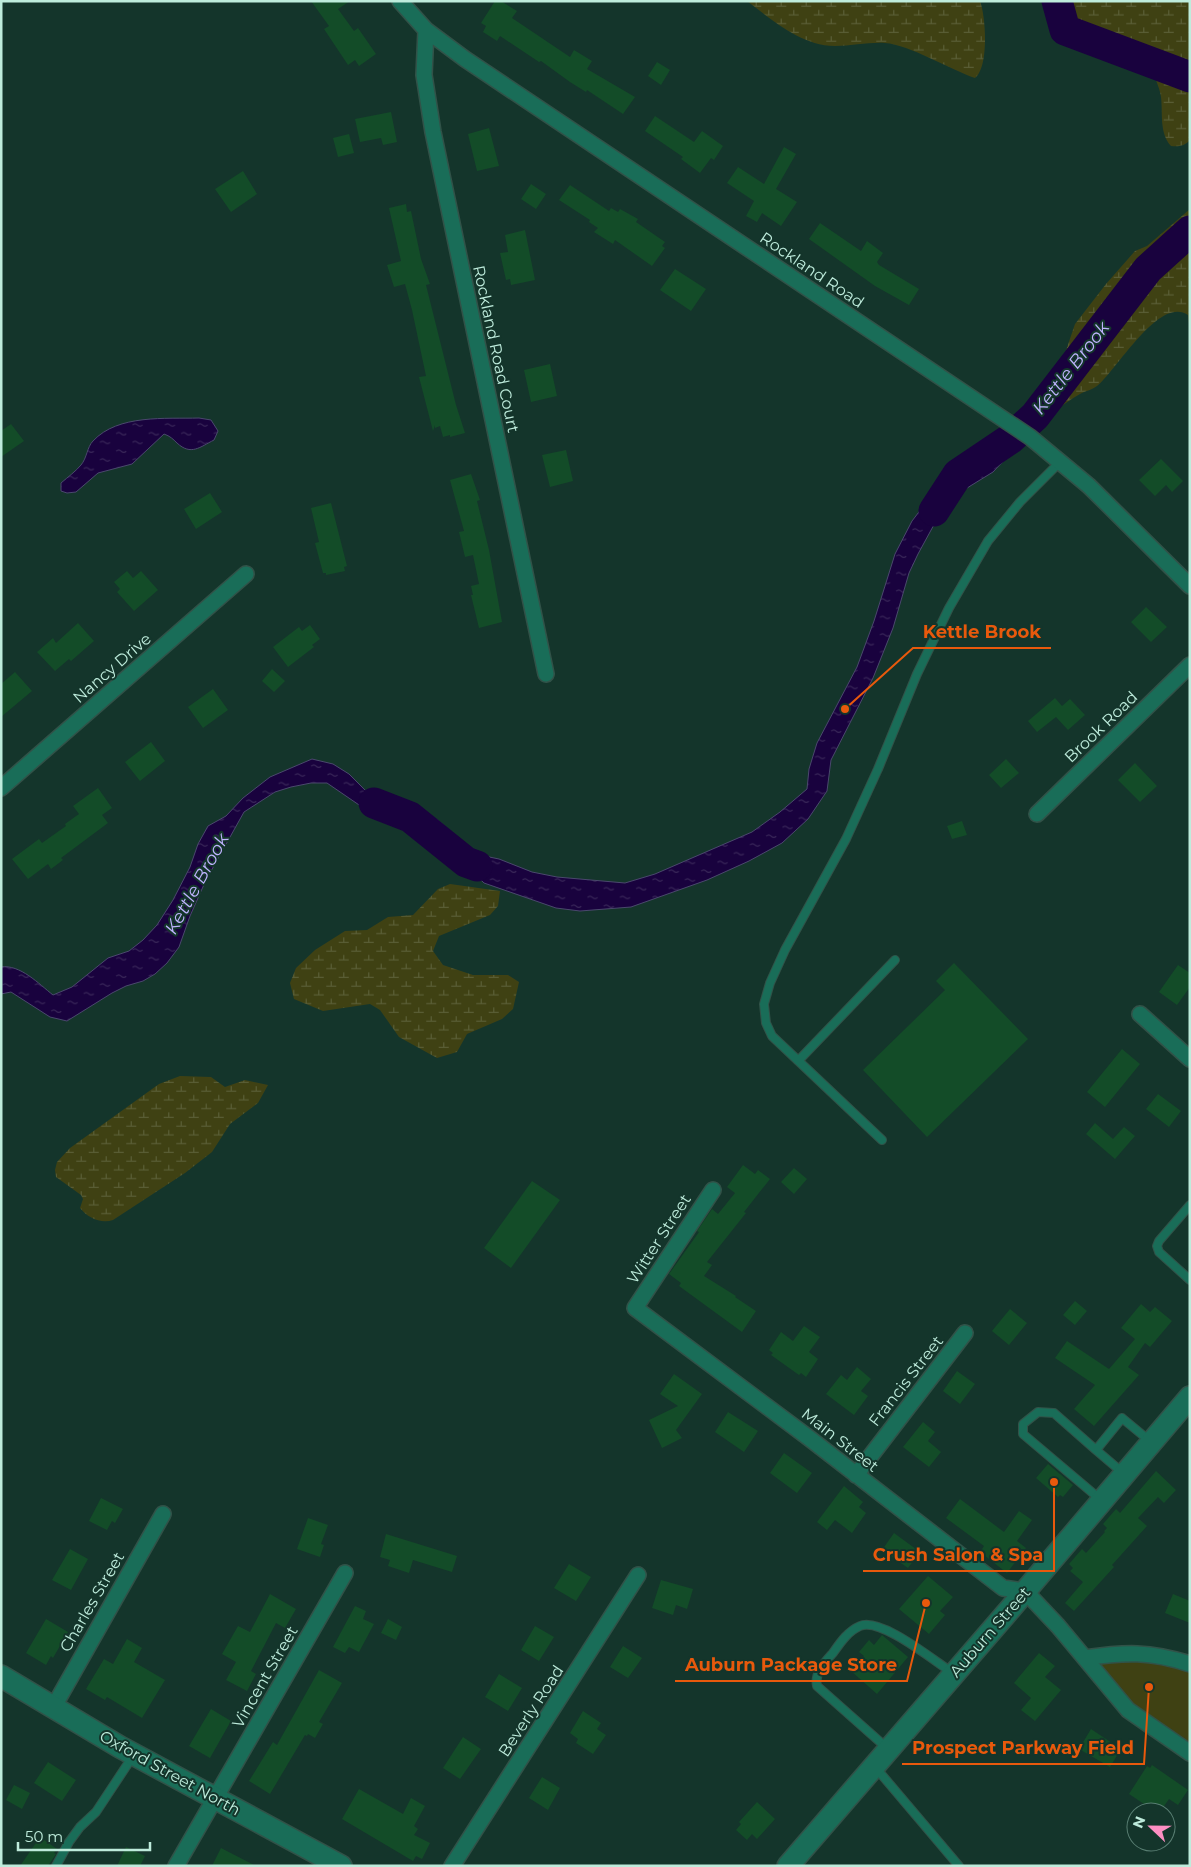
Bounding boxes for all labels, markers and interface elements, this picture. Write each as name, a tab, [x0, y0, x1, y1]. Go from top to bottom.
street label: Rockland Road	[756, 228, 868, 312]
street label: Rockland Road Court	[469, 264, 523, 435]
water label: Kettle Brook	[1028, 316, 1115, 419]
callout: Kettle Brook	[913, 615, 1051, 648]
text: Kettle Brook	[923, 621, 1041, 643]
street label: Nancy Drive	[69, 629, 155, 707]
street label: Brook Road	[1061, 688, 1141, 766]
water label: Kettle Brook	[160, 829, 234, 938]
street label: Witter Street	[623, 1190, 695, 1287]
street label: Francis Street	[865, 1332, 948, 1430]
street label: Main Street	[798, 1404, 883, 1476]
callout: Crush Salon & Spa	[863, 1538, 1054, 1571]
text: Crush Salon & Spa	[873, 1544, 1043, 1566]
street label: Charles Street	[56, 1548, 129, 1655]
street label: Auburn Street	[946, 1583, 1035, 1681]
street label: Vincent Street	[228, 1622, 302, 1731]
callout: Auburn Package Store	[675, 1648, 907, 1681]
text: Auburn Package Store	[684, 1654, 897, 1676]
street label: Beverly Road	[494, 1662, 568, 1760]
street label: Oxford Street North	[96, 1726, 244, 1820]
callout: Prospect Parkway Field	[902, 1731, 1144, 1764]
text: Prospect Parkway Field	[912, 1737, 1134, 1759]
north arrow	[1126, 1802, 1176, 1852]
text: N	[1128, 1814, 1149, 1831]
scale bar	[18, 1820, 150, 1852]
text: 50 m	[25, 1827, 63, 1846]

